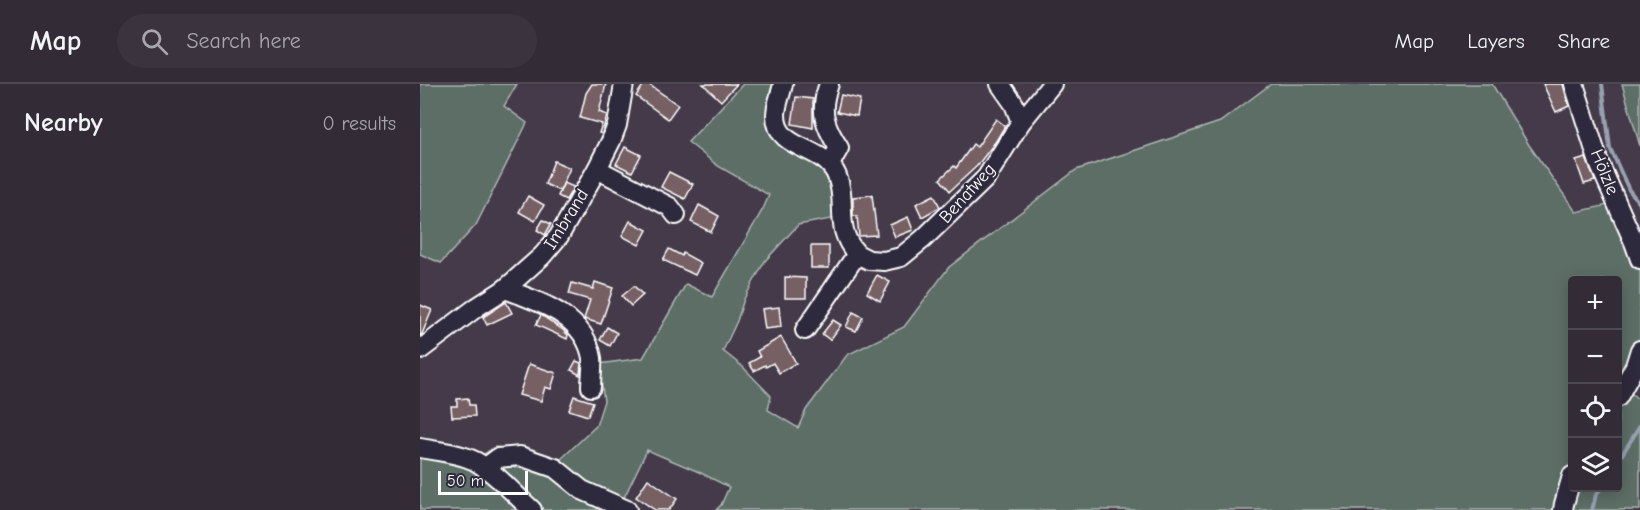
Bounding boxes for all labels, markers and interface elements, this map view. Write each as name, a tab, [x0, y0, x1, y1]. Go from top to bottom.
search box	[117, 14, 537, 68]
text: Map	[30, 25, 81, 57]
icon: search	[138, 25, 171, 58]
text: Search here	[186, 28, 301, 54]
text: Map	[1395, 29, 1434, 53]
text: Layers	[1467, 29, 1525, 53]
text: Share	[1558, 29, 1610, 53]
text: Nearby	[24, 108, 103, 138]
text: 0 results	[323, 112, 396, 135]
street label: Hölzle	[1586, 146, 1623, 198]
street label: Benatweg	[935, 159, 1000, 228]
street label: Imbrand	[540, 185, 593, 253]
map controls	[1568, 276, 1622, 492]
button: +	[1568, 276, 1622, 330]
button: −	[1568, 330, 1622, 384]
button: locate	[1568, 384, 1622, 438]
button: layers	[1568, 438, 1622, 492]
scale bar	[438, 468, 528, 496]
text: 50 m	[447, 472, 484, 490]

